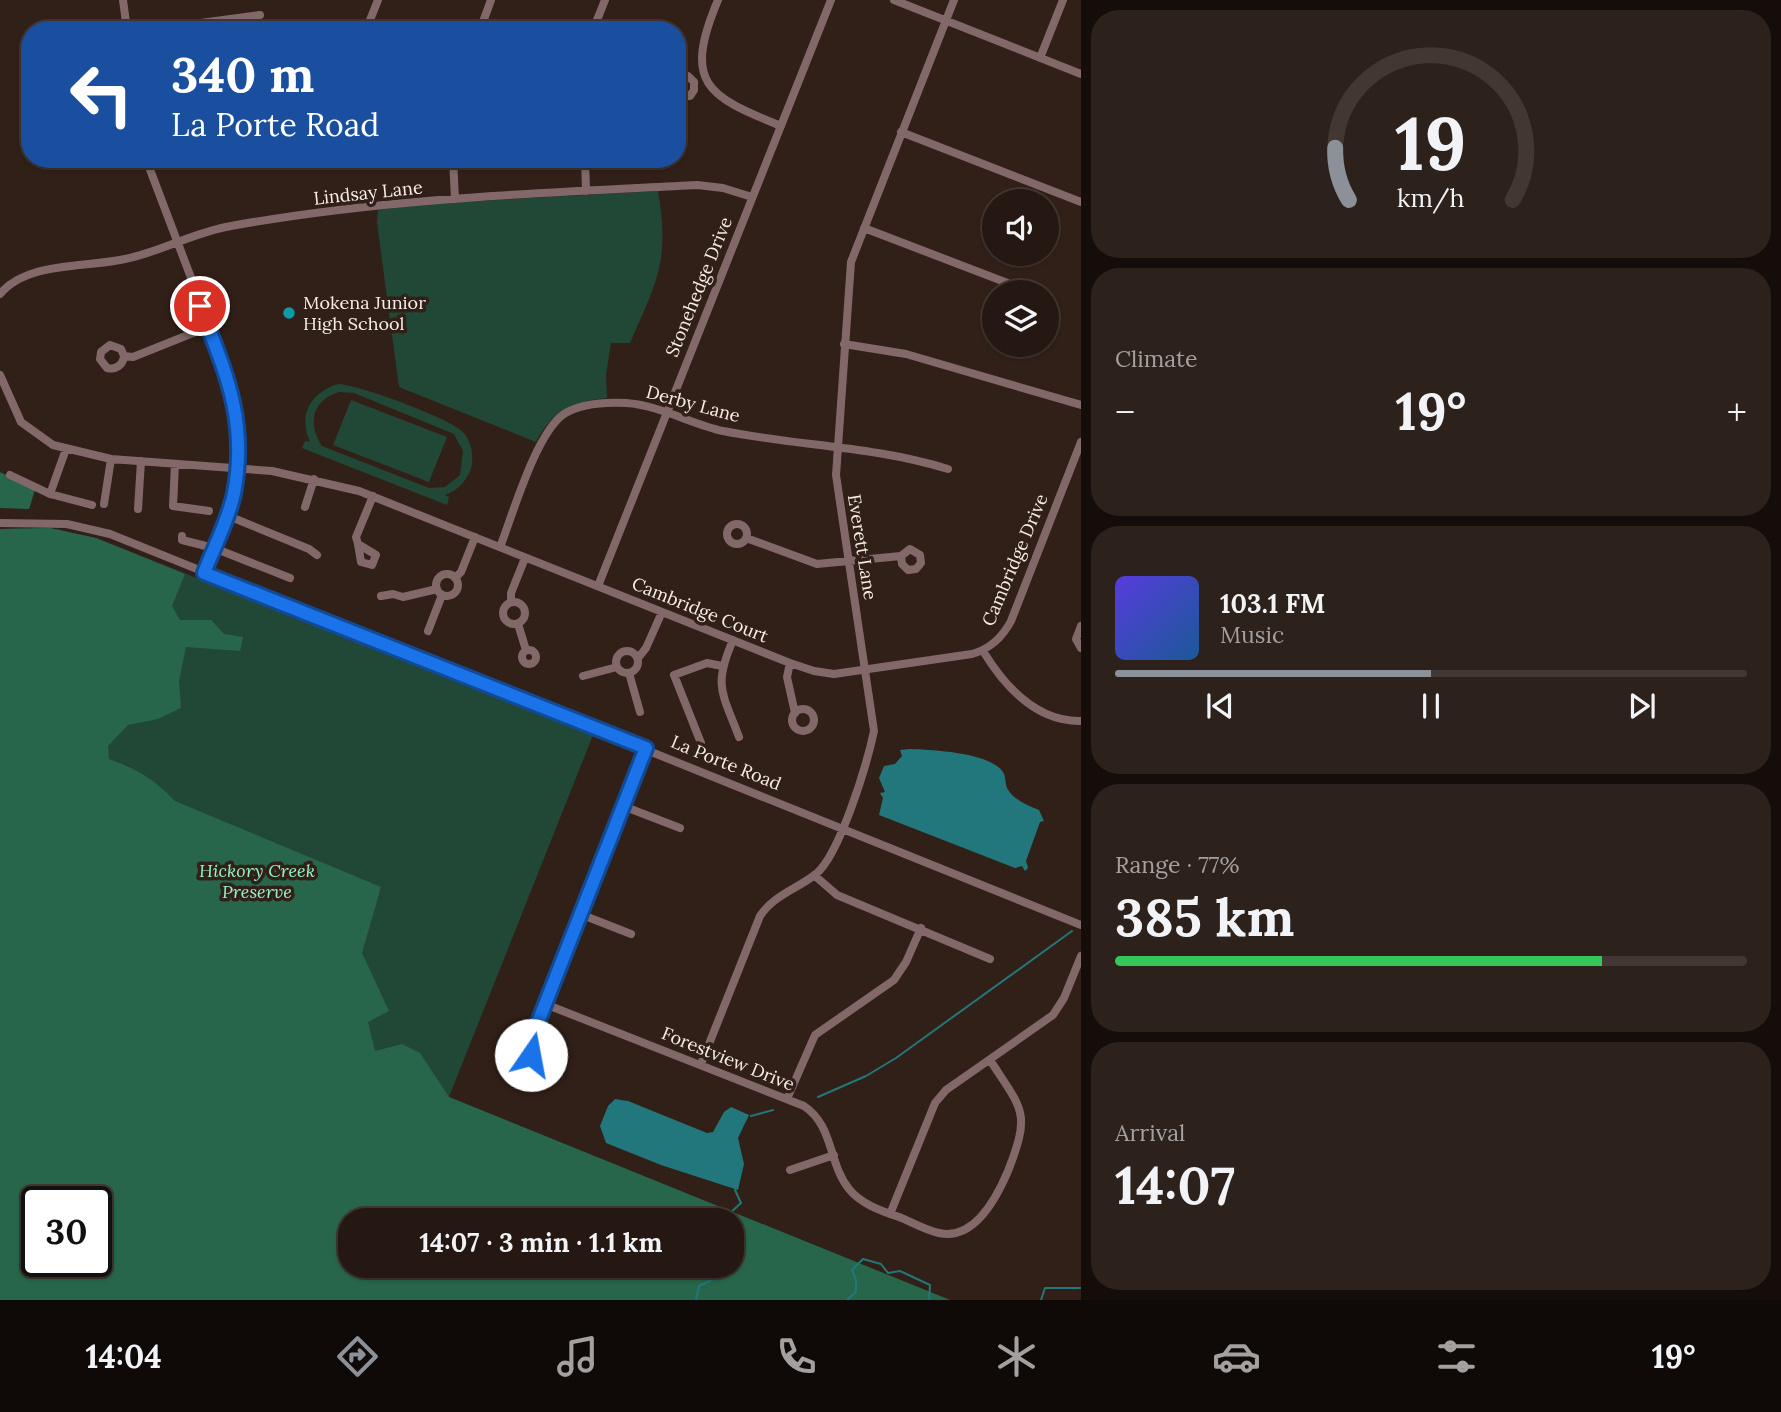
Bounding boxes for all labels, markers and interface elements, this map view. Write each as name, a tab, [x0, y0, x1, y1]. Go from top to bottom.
text: 340 m	[171, 43, 314, 105]
icon: left	[56, 49, 147, 140]
text: 19	[1395, 97, 1467, 190]
text: La Porte Road	[171, 104, 379, 145]
street label: Lindsay Lane	[312, 175, 424, 210]
text: km/h	[1397, 182, 1465, 214]
map controls	[982, 189, 1059, 357]
button: sound	[982, 189, 1059, 266]
street label: Stonehedge Drive	[660, 213, 737, 360]
pin	[170, 276, 230, 336]
button: layers	[982, 280, 1059, 357]
icon: arrive	[181, 287, 219, 325]
place label: Mokena Junior High School	[303, 291, 426, 335]
marker: Mokena Junior High School	[281, 305, 297, 321]
text: Climate	[1115, 344, 1197, 373]
text: 19°	[1396, 378, 1466, 444]
street label: Derby Lane	[644, 380, 743, 427]
text: −	[1115, 388, 1135, 436]
text: +	[1727, 388, 1747, 436]
street label: Cambridge Drive	[976, 490, 1053, 629]
street label: Everett Lane	[843, 492, 882, 602]
street label: Cambridge Court	[629, 572, 772, 647]
text: 103.1 FM	[1220, 587, 1325, 620]
text: Music	[1220, 620, 1284, 649]
icon: previous	[1201, 687, 1239, 725]
icon: pause	[1412, 687, 1450, 725]
icon: next	[1623, 687, 1661, 725]
street label: La Porte Road	[668, 730, 785, 795]
text: Range · 77%	[1115, 850, 1239, 879]
park label: Hickory Creek Preserve	[199, 859, 315, 903]
text: 385 km	[1115, 884, 1294, 950]
position arrow	[494, 1018, 568, 1092]
street label: Forestview Drive	[658, 1021, 798, 1096]
text: Arrival	[1115, 1118, 1185, 1147]
text: 14:07	[1115, 1152, 1235, 1218]
speed limit sign: 30	[21, 1186, 112, 1277]
text: 14:07 · 3 min · 1.1 km	[420, 1226, 662, 1259]
icon: directions	[333, 1332, 382, 1381]
icon: music	[553, 1332, 602, 1381]
icon: phone	[772, 1332, 821, 1381]
icon: climate	[992, 1332, 1041, 1381]
icon: car	[1212, 1332, 1261, 1381]
icon: filters	[1432, 1332, 1481, 1381]
text: 14:04	[85, 1336, 162, 1377]
text: 19°	[1652, 1336, 1695, 1377]

